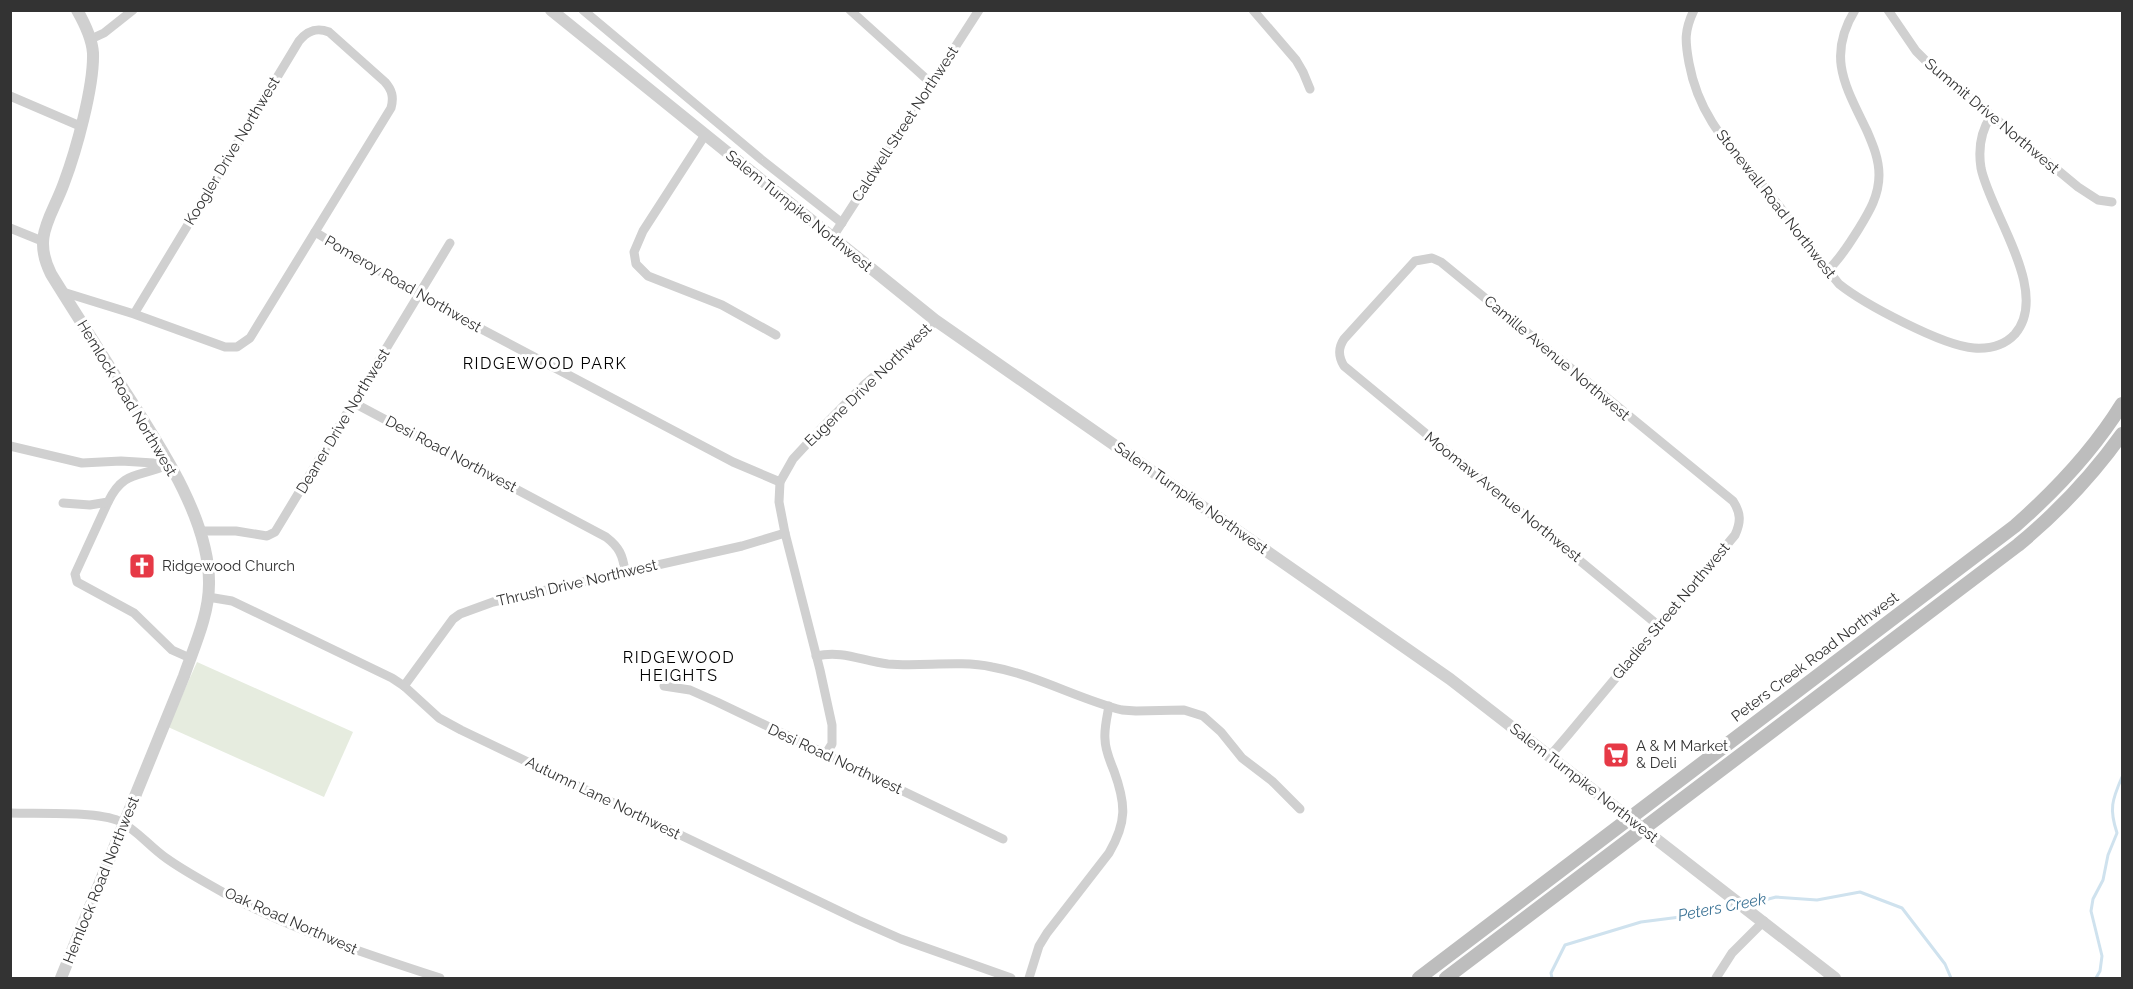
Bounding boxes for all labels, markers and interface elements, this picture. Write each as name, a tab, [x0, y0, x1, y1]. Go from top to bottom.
street label: Caldwell Street Northwest	[848, 43, 962, 205]
street label: Summit Drive Northwest	[1921, 55, 2063, 177]
street label: Koogler Drive Northwest	[181, 74, 283, 228]
street label: Stonewall Road Northwest	[1712, 126, 1840, 282]
street label: Salem Turnpike Northwest	[722, 146, 876, 276]
street label: Pomeroy Road Northwest	[321, 232, 485, 336]
street label: Camille Avenue Northwest	[1481, 292, 1633, 424]
street label: Hemlock Road Northwest	[73, 317, 181, 479]
street label: Eugene Drive Northwest	[801, 320, 935, 450]
street label: Deaner Drive Northwest	[293, 345, 393, 497]
district label: RIDGEWOOD PARK	[463, 354, 627, 373]
street label: Desi Road Northwest	[382, 412, 520, 496]
street label: Moomaw Avenue Northwest	[1421, 428, 1585, 566]
street label: Salem Turnpike Northwest	[1111, 438, 1271, 558]
street label: Gladies Street Northwest	[1608, 539, 1734, 683]
church icon: Ridgewood Church	[127, 551, 157, 581]
street label: Thrush Drive Northwest	[495, 556, 659, 610]
place label: Ridgewood Church	[162, 557, 295, 575]
street label: Peters Creek Road Northwest	[1728, 588, 1902, 726]
district label: RIDGEWOOD HEIGHTS	[623, 648, 735, 685]
street label: Desi Road Northwest	[765, 720, 905, 798]
street label: Salem Turnpike Northwest	[1506, 720, 1662, 846]
place label: A & M Market & Deli	[1636, 737, 1728, 772]
supermarket icon: A & M Market & Deli	[1601, 740, 1631, 770]
street label: Autumn Lane Northwest	[523, 753, 683, 843]
street label: Hemlock Road Northwest	[59, 794, 143, 966]
street label: Oak Road Northwest	[222, 884, 360, 958]
water label: Peters Creek	[1676, 889, 1768, 925]

